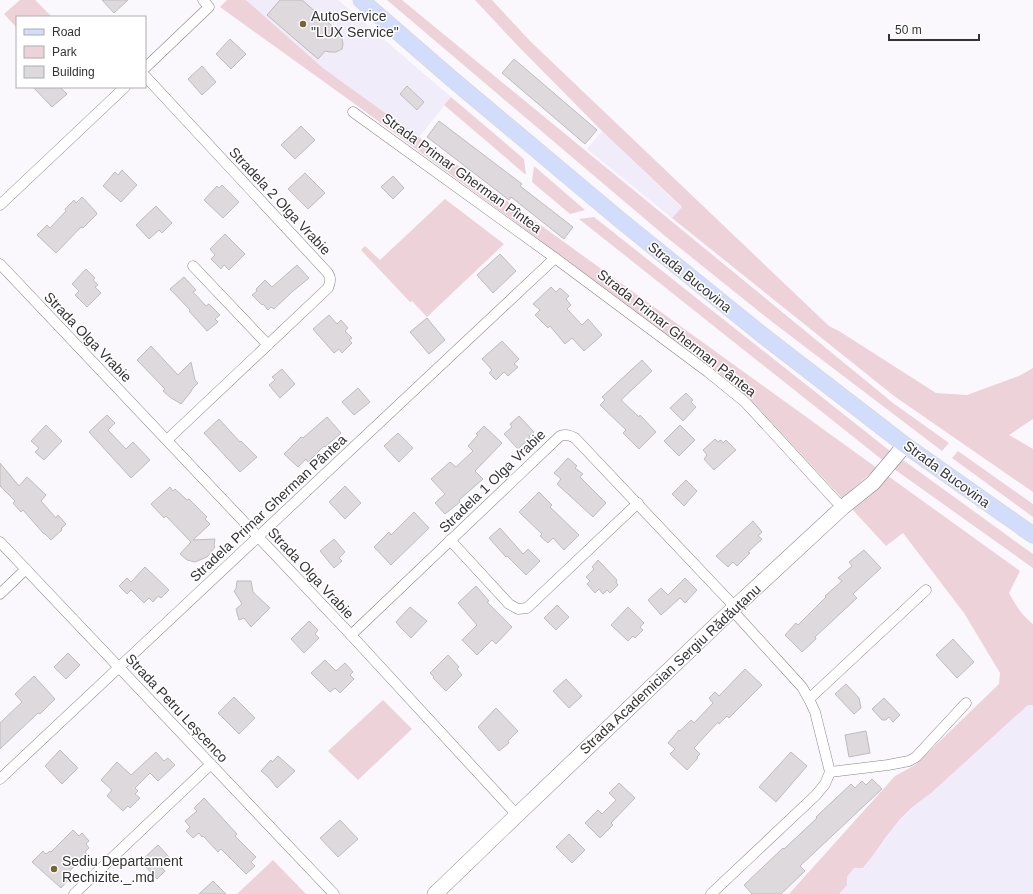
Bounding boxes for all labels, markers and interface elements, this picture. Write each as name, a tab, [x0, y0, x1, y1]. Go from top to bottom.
place label: AutoService "LUX Service"	[311, 8, 399, 40]
legend	[16, 16, 146, 88]
scale bar	[889, 16, 979, 42]
marker: AutoService "LUX Service"	[298, 19, 308, 29]
text: 50 m	[895, 23, 922, 37]
text: Road	[52, 25, 81, 39]
text: Park	[52, 45, 78, 59]
text: Building	[52, 65, 95, 79]
street label: Strada Primar Gherman Pîntea	[379, 110, 545, 236]
street label: Stradela 2 Olga Vrabie	[226, 144, 334, 258]
street label: Strada Bucovina	[645, 238, 735, 316]
street label: Strada Primar Gherman Pântea	[595, 266, 760, 400]
street label: Strada Olga Vrabie	[41, 289, 135, 385]
street label: Stradela 1 Olga Vrabie	[436, 426, 548, 536]
street label: Stradela Primar Gherman Pântea	[187, 431, 350, 585]
street label: Strada Bucovina	[901, 437, 993, 511]
street label: Strada Olga Vrabie	[265, 524, 357, 622]
street label: Strada Academician Sergiu Rădăuțanu	[576, 581, 764, 757]
street label: Strada Petru Leșcenco	[123, 650, 232, 766]
place label: Sediu Departament Rechizite._.md	[62, 853, 183, 885]
marker: Sediu Departament Rechizite._.md	[49, 864, 59, 874]

